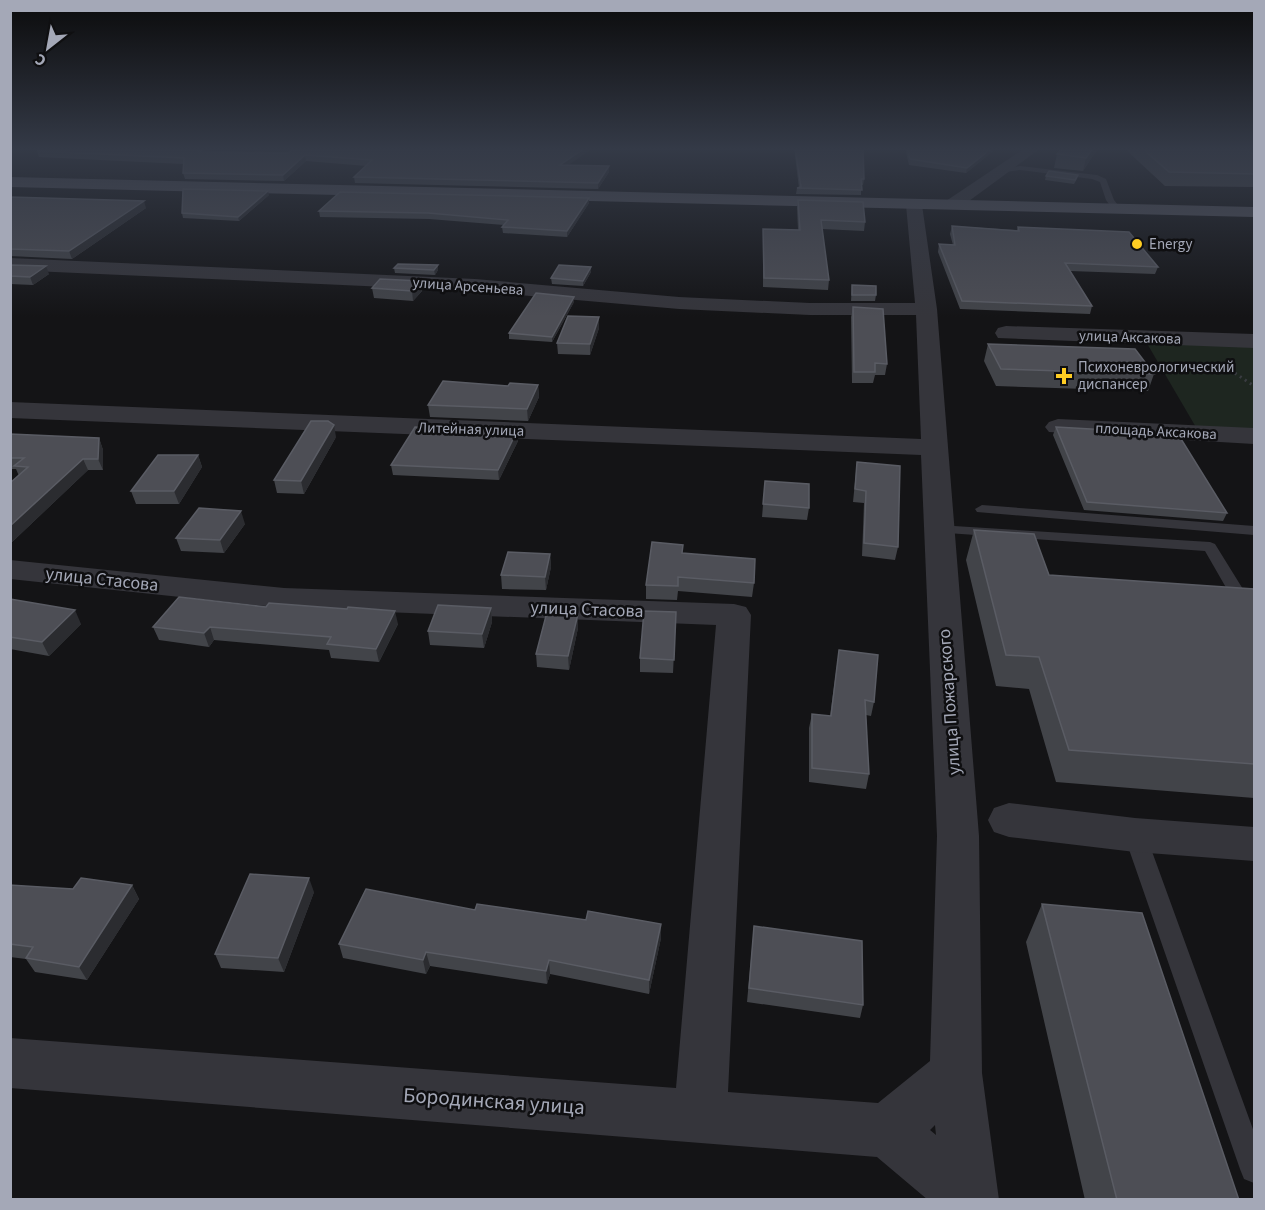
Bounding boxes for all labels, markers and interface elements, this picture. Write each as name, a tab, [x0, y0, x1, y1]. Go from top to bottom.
north arrow	[18, 18, 78, 78]
text: С	[31, 48, 50, 72]
place label: Energy	[1149, 234, 1192, 255]
marker: Energy	[1130, 237, 1144, 251]
street label: улица Арсеньева	[412, 272, 524, 301]
street label: улица Аксакова	[1078, 325, 1182, 350]
place label: Психоневрологический диспансер	[1078, 357, 1235, 395]
marker: Психоневрологический диспансер	[1055, 367, 1073, 385]
street label: Литейная улица	[417, 417, 525, 442]
street label: площадь Аксакова	[1095, 418, 1217, 445]
street label: улица Стасова	[44, 561, 160, 598]
street label: улица Стасова	[530, 595, 644, 624]
street label: улица Пожарского	[932, 628, 967, 776]
street label: Бородинская улица	[402, 1080, 586, 1122]

